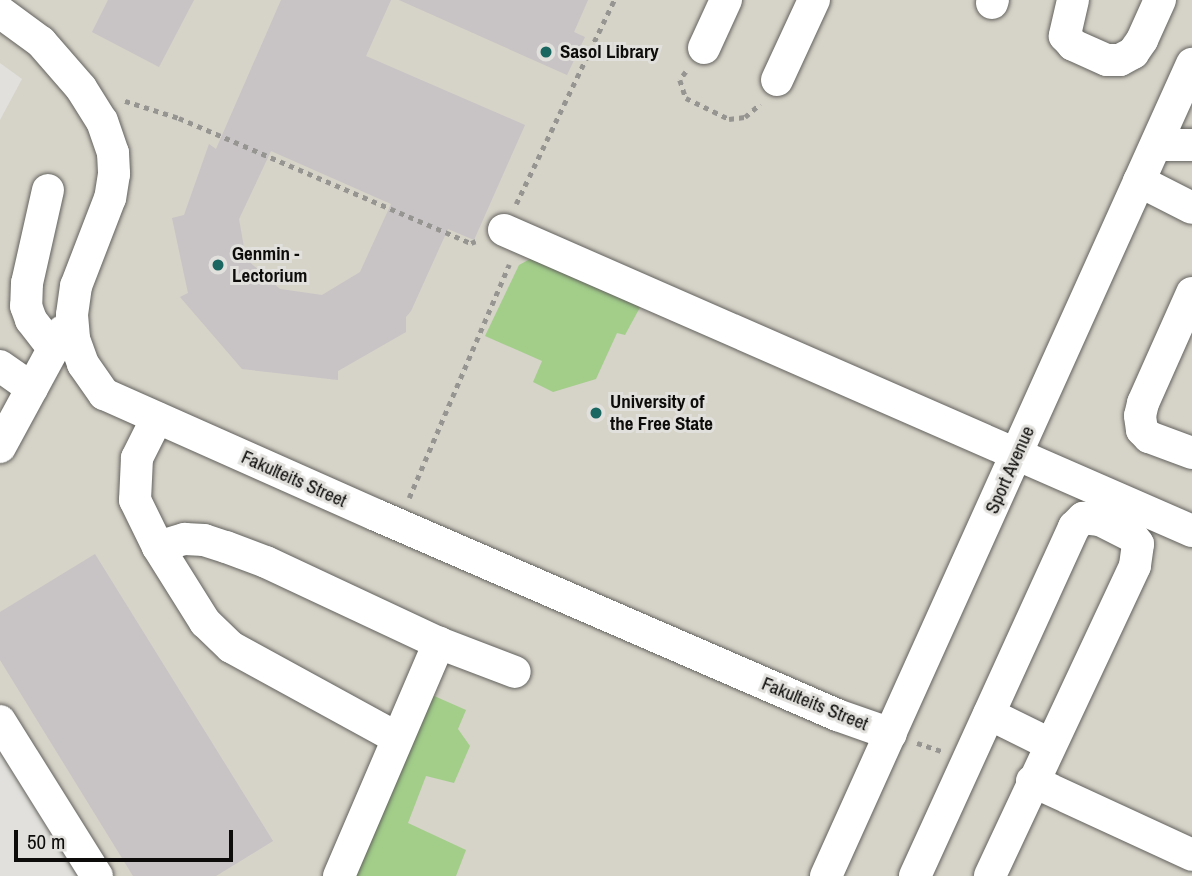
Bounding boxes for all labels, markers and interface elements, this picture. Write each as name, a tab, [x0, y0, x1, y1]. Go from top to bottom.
place label: Sasol Library	[560, 41, 659, 63]
marker: Sasol Library	[538, 44, 554, 60]
place label: Genmin - Lectorium	[232, 243, 307, 287]
marker: Genmin - Lectorium	[210, 257, 226, 273]
place label: University of the Free State	[610, 391, 713, 435]
marker: University of the Free State	[588, 405, 604, 421]
street label: Sport Avenue	[980, 422, 1040, 518]
street label: Fakulteits Street	[238, 446, 350, 512]
street label: Fakulteits Street	[758, 672, 872, 736]
scale bar	[18, 816, 236, 860]
text: 50 m	[27, 827, 65, 856]

